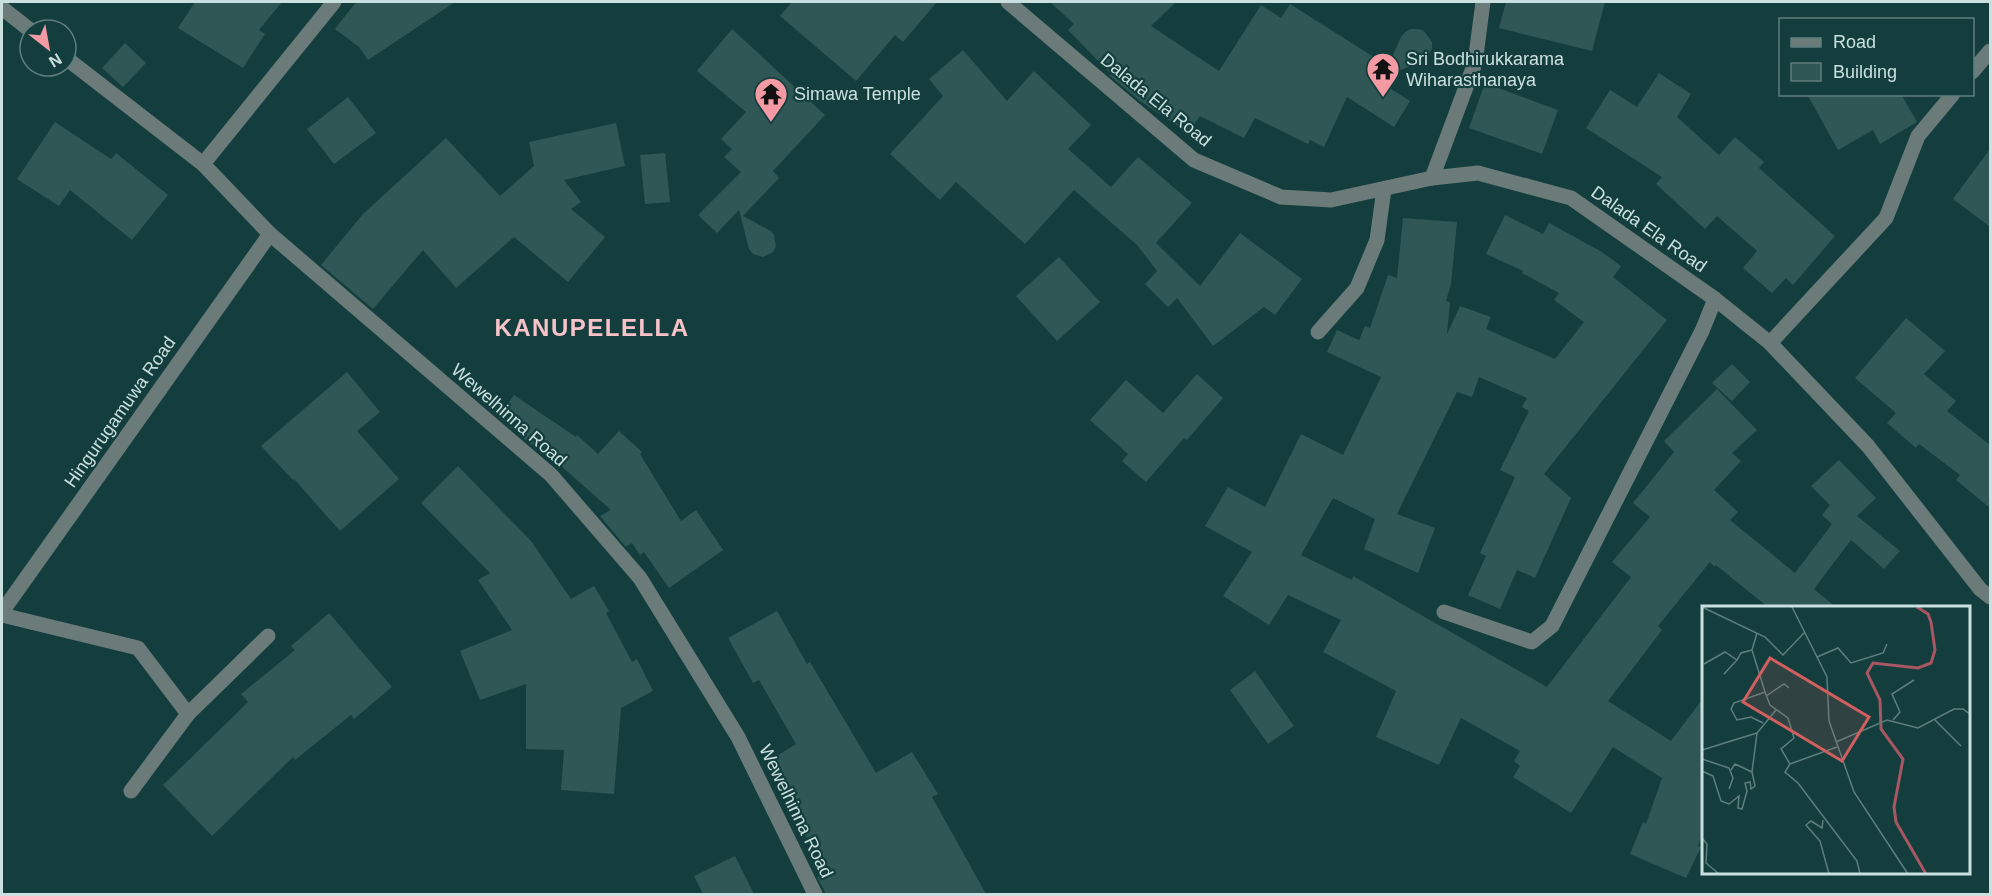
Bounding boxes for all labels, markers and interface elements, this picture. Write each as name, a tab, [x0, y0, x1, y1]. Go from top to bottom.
north arrow	[18, 18, 78, 78]
legend	[1779, 18, 1974, 96]
text: Road	[1833, 32, 1876, 52]
street label: Dalada Ela Road	[1097, 49, 1215, 151]
place label: Sri Bodhirukkarama Wiharasthanaya	[1406, 49, 1565, 90]
text: N	[46, 50, 65, 71]
temple icon: Sri Bodhirukkarama Wiharasthanaya	[1365, 51, 1401, 98]
text: Building	[1833, 62, 1897, 82]
temple icon: Simawa Temple	[753, 76, 789, 123]
place label: Simawa Temple	[794, 84, 921, 104]
street label: Dalada Ela Road	[1588, 182, 1710, 276]
district label: KANUPELELLA	[494, 314, 690, 341]
street label: Hingurugamuwa Road	[60, 333, 180, 491]
street label: Wewelhinna Road	[447, 360, 571, 470]
inset map	[1702, 606, 1971, 875]
street label: Wewelhinna Road	[755, 741, 837, 881]

